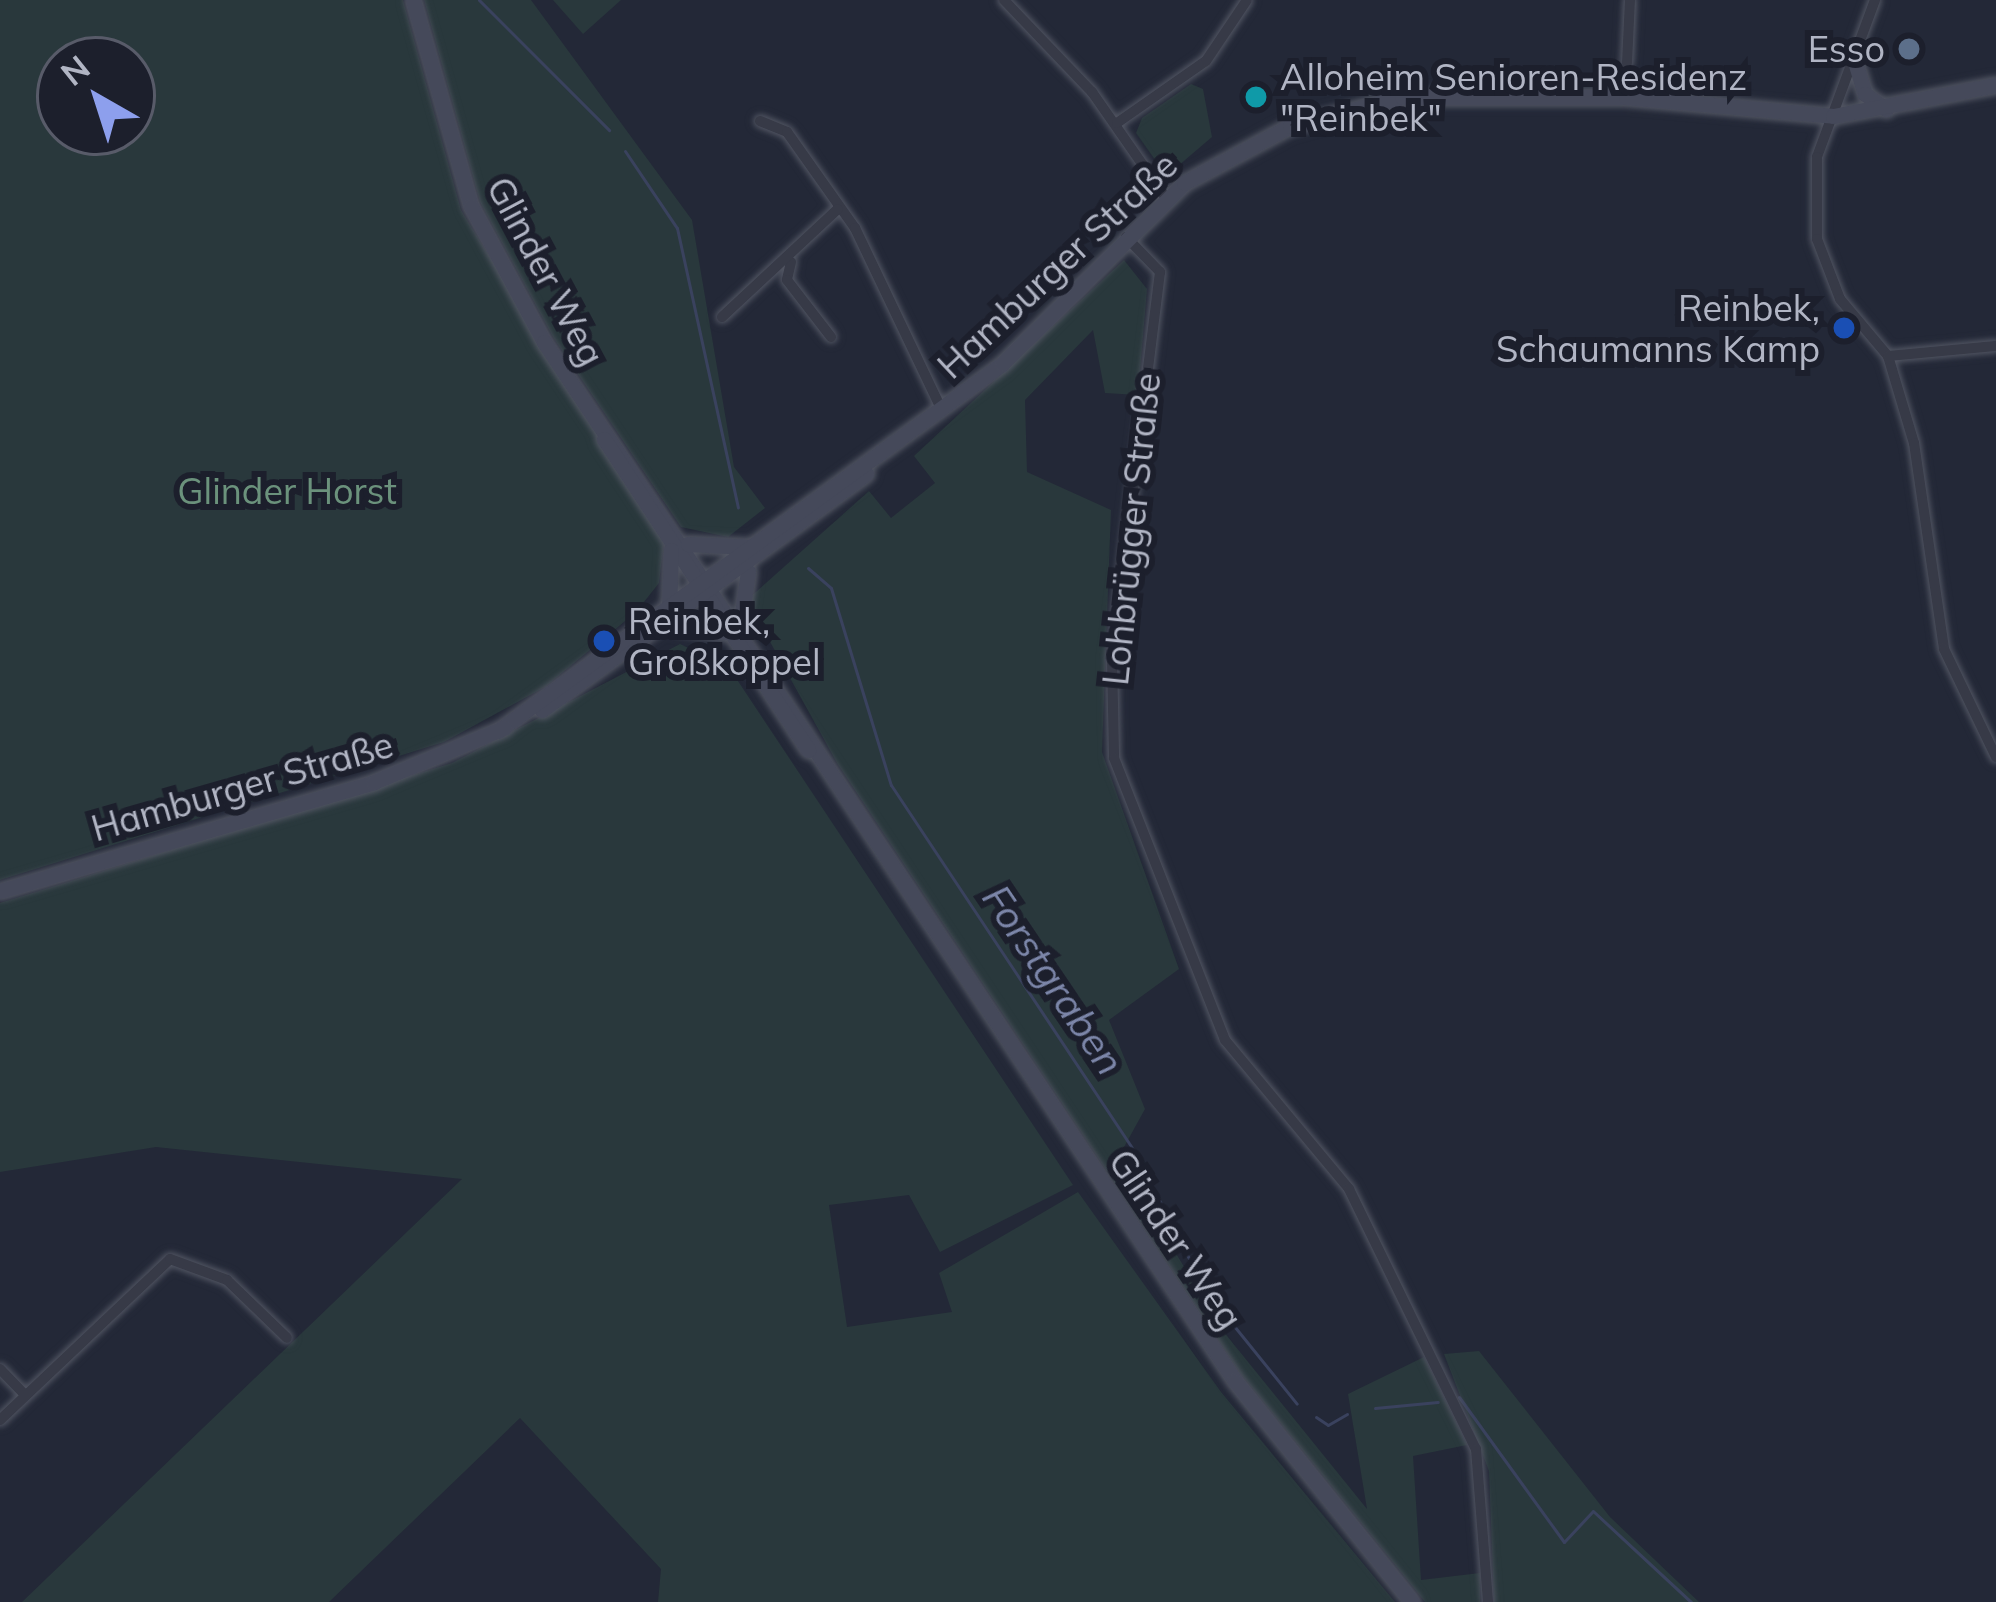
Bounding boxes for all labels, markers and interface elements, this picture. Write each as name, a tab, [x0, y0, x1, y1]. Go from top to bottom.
place label: Esso	[1808, 27, 1885, 71]
north arrow	[36, 36, 156, 156]
marker: Esso	[1896, 36, 1922, 62]
text: N	[52, 46, 97, 94]
place label: Alloheim Senioren-Residenz "Reinbek"	[1280, 54, 1747, 139]
marker: Alloheim Senioren-Residenz "Reinbek"	[1243, 84, 1269, 110]
street label: Hamburger Straße	[928, 143, 1186, 387]
street label: Glinder Weg	[478, 169, 614, 373]
place label: Reinbek, Schaumanns Kamp	[1496, 285, 1820, 370]
marker: Reinbek, Schaumanns Kamp	[1831, 315, 1857, 341]
street label: Lohbrügger Straße	[1093, 371, 1169, 687]
park label: Glinder Horst	[177, 469, 397, 513]
place label: Reinbek, Großkoppel	[628, 598, 821, 683]
marker: Reinbek, Großkoppel	[591, 628, 617, 654]
street label: Hamburger Straße	[86, 722, 398, 850]
water label: Forstgraben	[973, 876, 1133, 1084]
street label: Glinder Weg	[1100, 1141, 1252, 1337]

